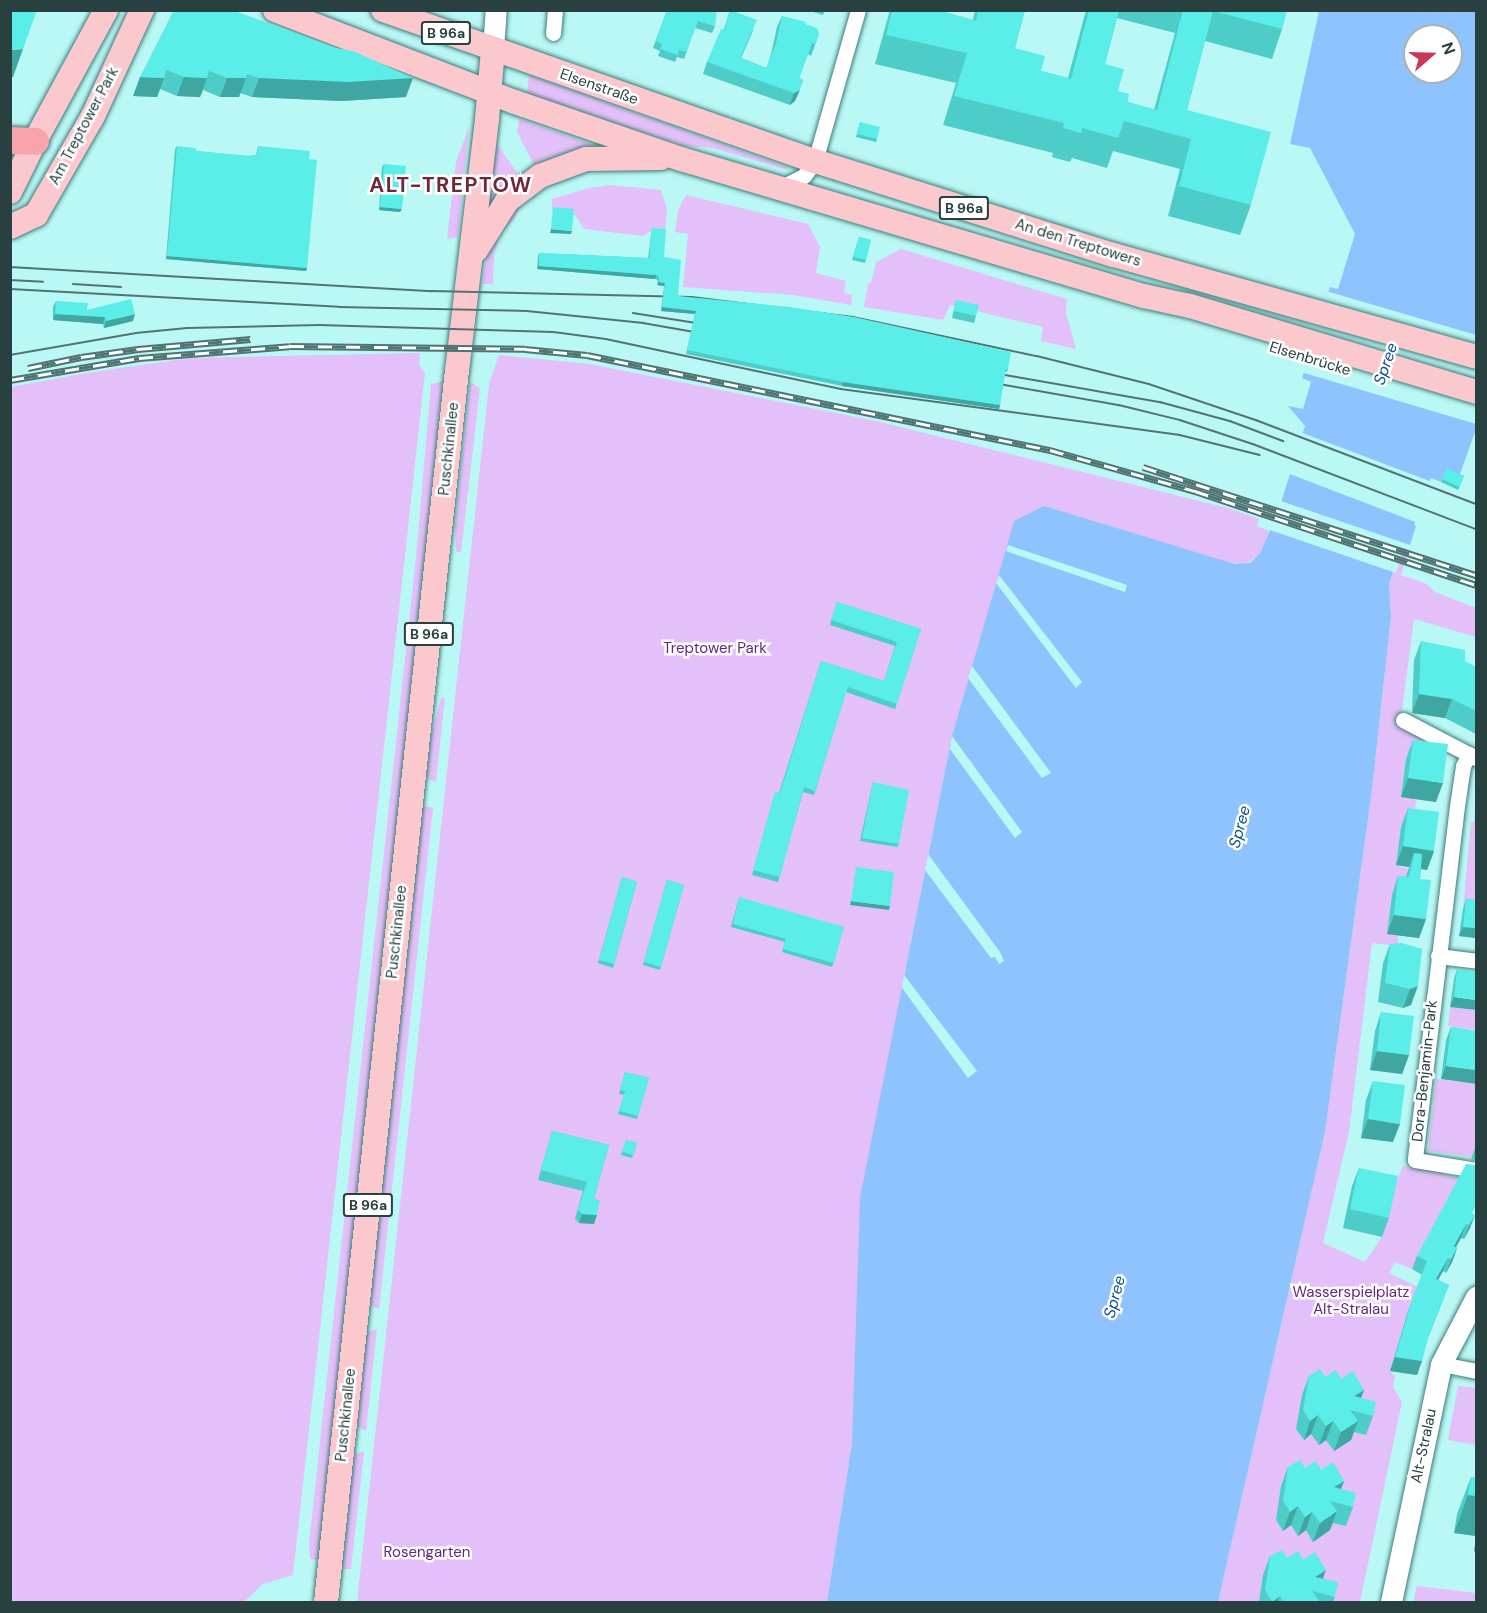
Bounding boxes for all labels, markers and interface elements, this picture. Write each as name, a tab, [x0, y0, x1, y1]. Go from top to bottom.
road number: B 96a	[420, 22, 472, 44]
north arrow	[1403, 24, 1463, 84]
text: N	[1437, 39, 1460, 57]
street label: Am Treptower Park	[45, 64, 123, 188]
street label: Elsenstraße	[558, 65, 640, 109]
district label: ALT-TREPTOW	[369, 172, 533, 198]
road number: B 96a	[938, 197, 990, 219]
street label: An den Treptowers	[1013, 215, 1143, 271]
street label: Elsenbrücke	[1267, 338, 1353, 380]
water label: Spree	[1370, 340, 1402, 388]
street label: Puschkinallee	[435, 401, 463, 497]
road number: B 96a	[404, 623, 454, 645]
park label: Treptower Park	[663, 640, 767, 658]
water label: Spree	[1225, 804, 1255, 850]
street label: Puschkinallee	[383, 884, 411, 980]
street label: Dora-Benjamin-Park	[1409, 999, 1441, 1143]
road number: B 96a	[342, 1194, 394, 1216]
water label: Spree	[1100, 1274, 1130, 1320]
park label: Wasserspielplatz Alt-Stralau	[1293, 1283, 1409, 1318]
street label: Puschkinallee	[332, 1367, 360, 1463]
street label: Alt-Stralau	[1407, 1407, 1441, 1485]
park label: Rosengarten	[384, 1544, 470, 1562]

